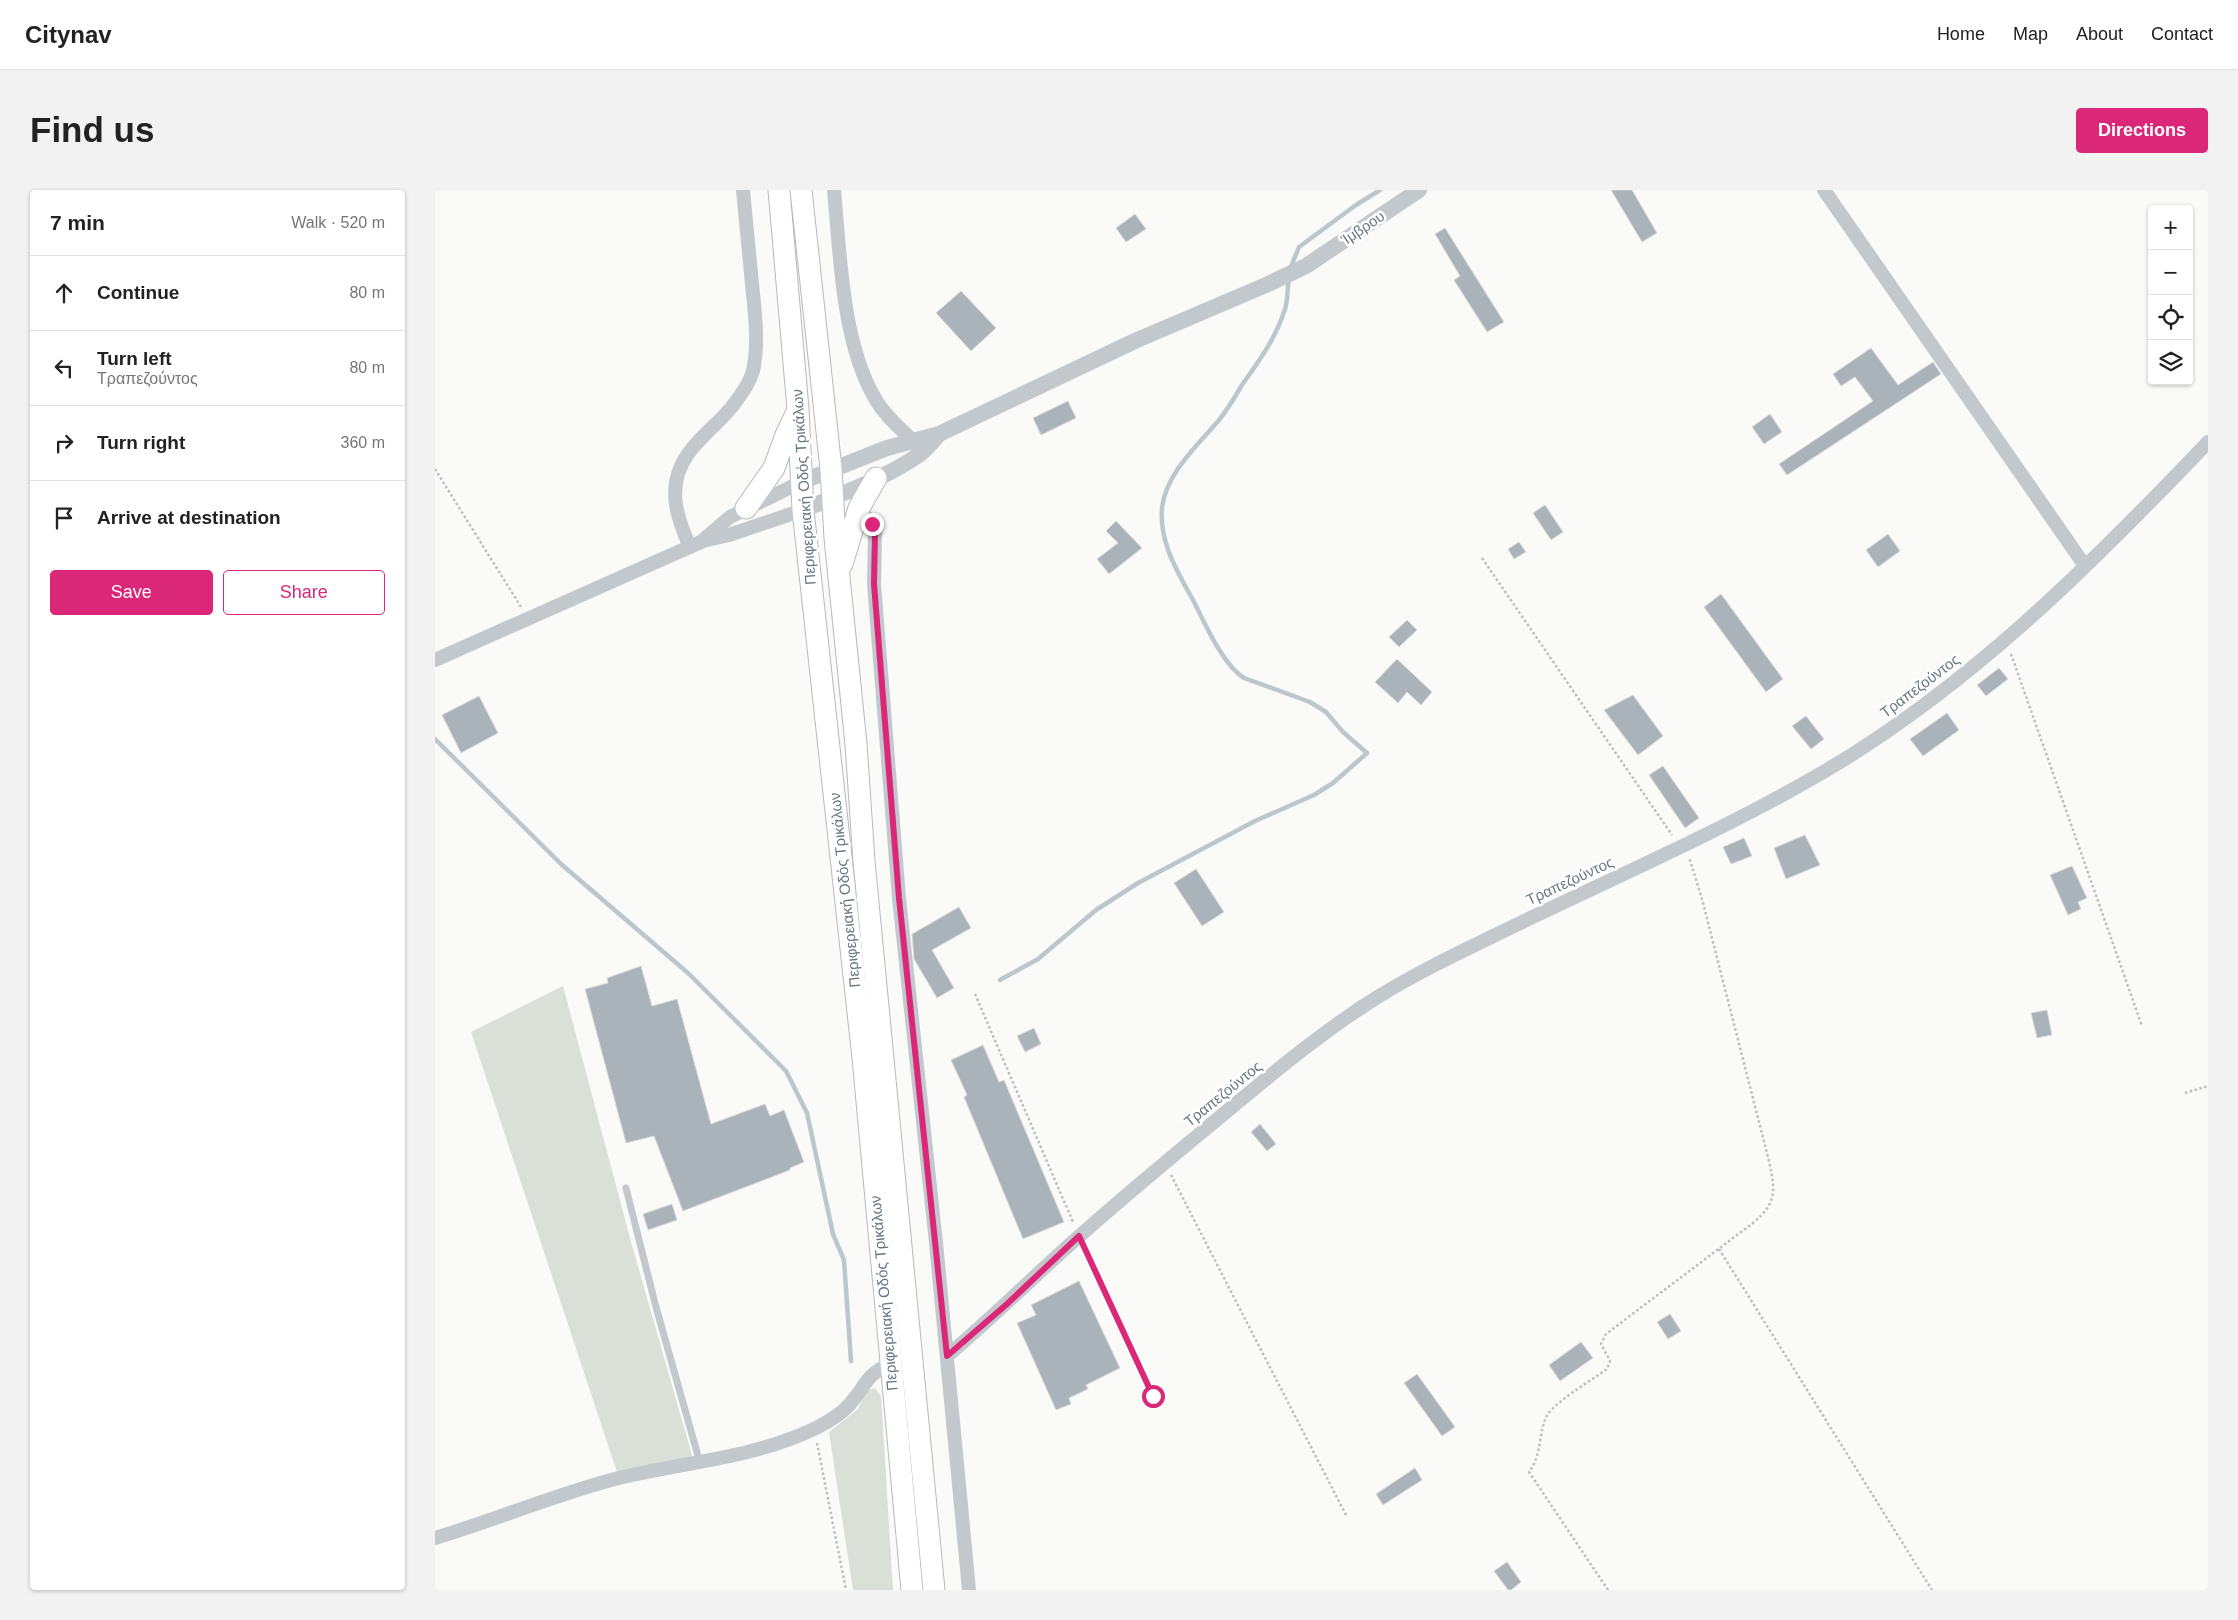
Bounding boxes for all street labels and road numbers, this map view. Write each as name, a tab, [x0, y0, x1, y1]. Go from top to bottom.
street label: Ίμβρου	[1337, 207, 1387, 249]
street label: Περιφερειακή Οδός Τρικάλων	[788, 389, 819, 585]
street label: Τραπεζούντος	[1877, 650, 1962, 721]
street label: Περιφερειακή Οδός Τρικάλων	[826, 792, 863, 988]
street label: Τραπεζούντος	[1523, 853, 1616, 908]
street label: Τραπεζούντος	[1181, 1057, 1265, 1130]
street label: Περιφερειακή Οδός Τρικάλων	[866, 1195, 901, 1391]

